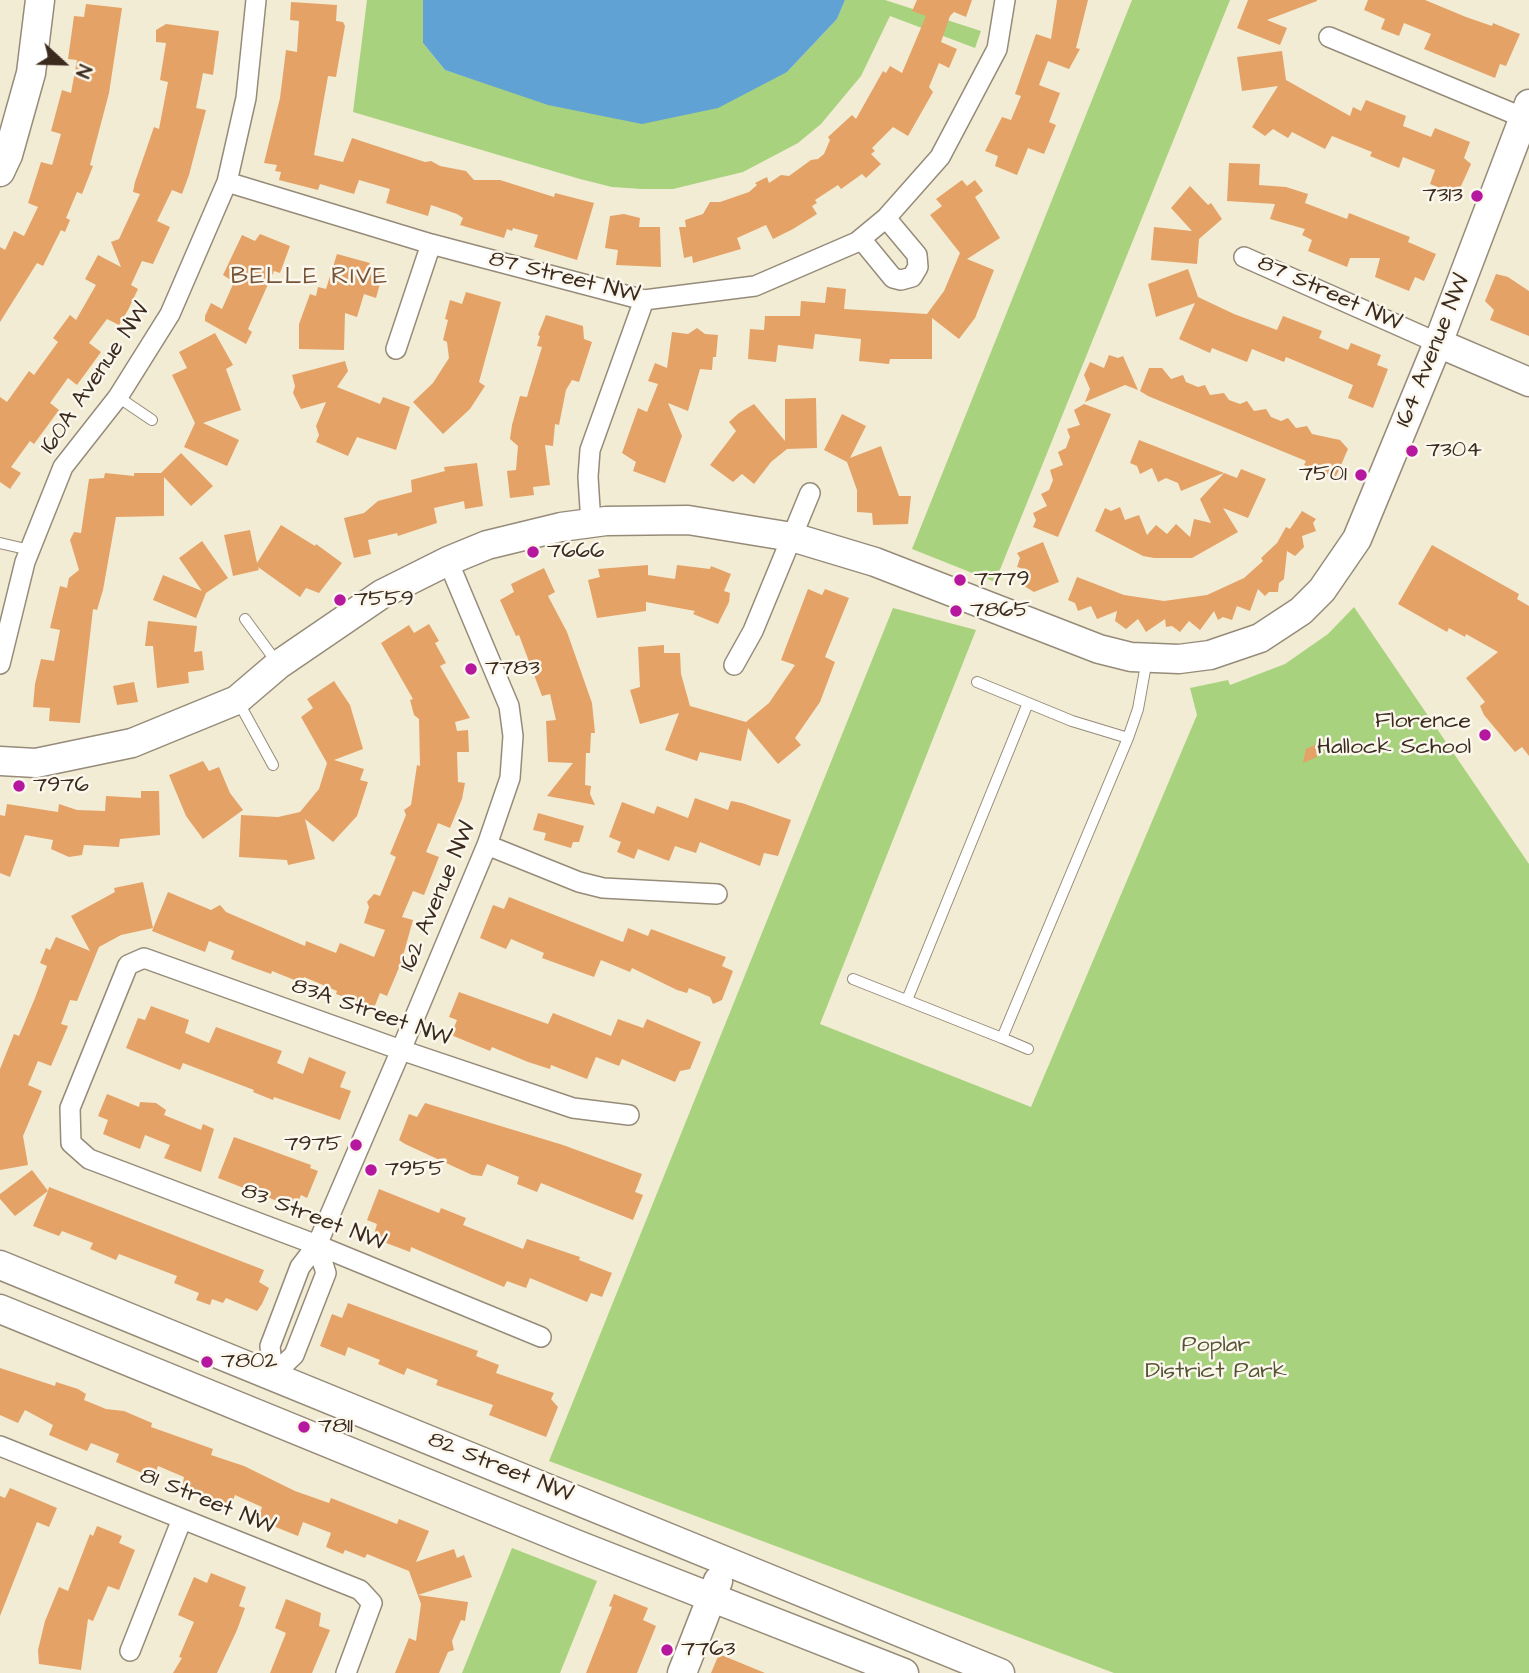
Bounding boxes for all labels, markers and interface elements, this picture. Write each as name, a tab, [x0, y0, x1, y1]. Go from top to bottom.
north arrow	[28, 28, 98, 98]
text: N	[68, 60, 98, 82]
place label: 7313	[1423, 182, 1463, 210]
marker: 7313	[1469, 188, 1485, 204]
street label: 87 Street NW	[486, 246, 642, 310]
street label: 87 Street NW	[1253, 250, 1405, 338]
district label: BELLE RIVE	[232, 264, 388, 292]
street label: 164 Avenue NW	[1391, 271, 1477, 431]
street label: 160A Avenue NW	[35, 298, 157, 460]
place label: 7304	[1426, 437, 1482, 465]
marker: 7304	[1404, 443, 1420, 459]
place label: 7501	[1299, 461, 1347, 489]
marker: 7501	[1353, 467, 1369, 483]
place label: 7666	[547, 538, 604, 566]
marker: 7666	[525, 544, 541, 560]
place label: 7779	[974, 566, 1030, 594]
marker: 7779	[952, 572, 968, 588]
place label: 7559	[354, 586, 414, 614]
marker: 7559	[332, 592, 348, 608]
place label: 7865	[970, 597, 1030, 625]
marker: 7865	[948, 603, 964, 619]
place label: 7783	[485, 655, 540, 683]
marker: 7783	[463, 661, 479, 677]
place label: Florence Hallock School	[1317, 708, 1471, 762]
marker: Florence Hallock School	[1477, 727, 1493, 743]
place label: 7976	[33, 772, 89, 800]
marker: 7976	[11, 778, 27, 794]
street label: 162 Avenue NW	[395, 818, 483, 976]
street label: 83A Street NW	[288, 973, 454, 1053]
place label: 7975	[284, 1131, 342, 1159]
marker: 7975	[348, 1137, 364, 1153]
place label: 7955	[385, 1156, 445, 1184]
marker: 7955	[363, 1162, 379, 1178]
street label: 83 Street NW	[237, 1178, 389, 1258]
park label: Poplar District Park	[1145, 1332, 1287, 1386]
place label: 7802	[221, 1348, 278, 1376]
marker: 7802	[199, 1354, 215, 1370]
place label: 7811	[318, 1413, 353, 1441]
marker: 7811	[296, 1419, 312, 1435]
street label: 82 Street NW	[424, 1426, 576, 1510]
street label: 81 Street NW	[135, 1462, 279, 1542]
place label: 7763	[681, 1636, 735, 1664]
marker: 7763	[659, 1642, 675, 1658]

